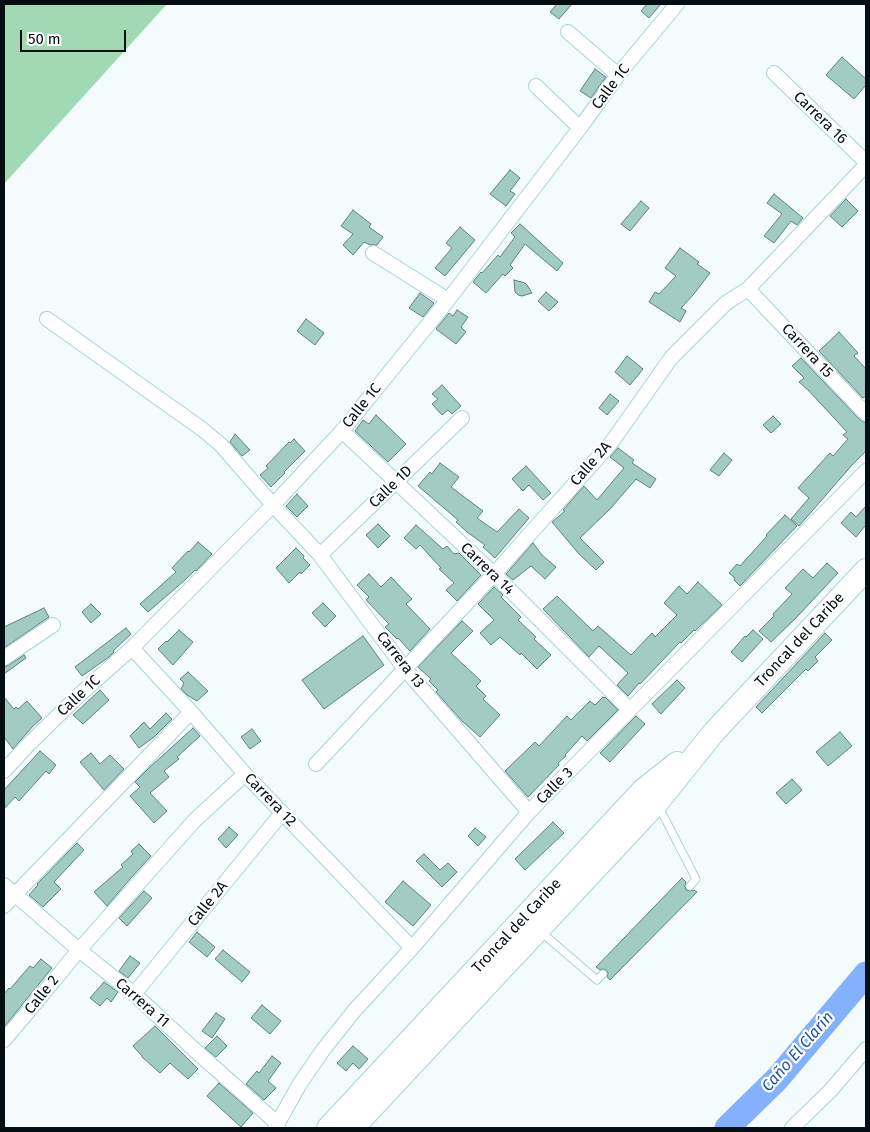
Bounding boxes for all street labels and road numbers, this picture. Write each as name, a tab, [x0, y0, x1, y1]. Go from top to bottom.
street label: Calle 1C	[588, 61, 634, 113]
street label: Carrera 16	[789, 88, 851, 148]
street label: Carrera 15	[778, 320, 836, 382]
street label: Calle 1C	[339, 380, 385, 432]
street label: Calle 2A	[567, 438, 615, 490]
street label: Calle 1D	[366, 462, 416, 512]
street label: Carrera 14	[456, 539, 518, 599]
street label: Troncal del Caribe	[752, 589, 848, 691]
street label: Carrera 13	[372, 628, 428, 692]
street label: Calle 1C	[54, 672, 104, 720]
street label: Calle 3	[533, 764, 577, 808]
street label: Carrera 12	[240, 770, 300, 830]
street label: Troncal del Caribe	[469, 875, 565, 977]
street label: Calle 2A	[184, 878, 232, 930]
street label: Calle 2	[21, 972, 63, 1018]
street label: Carrera 11	[111, 975, 173, 1031]

